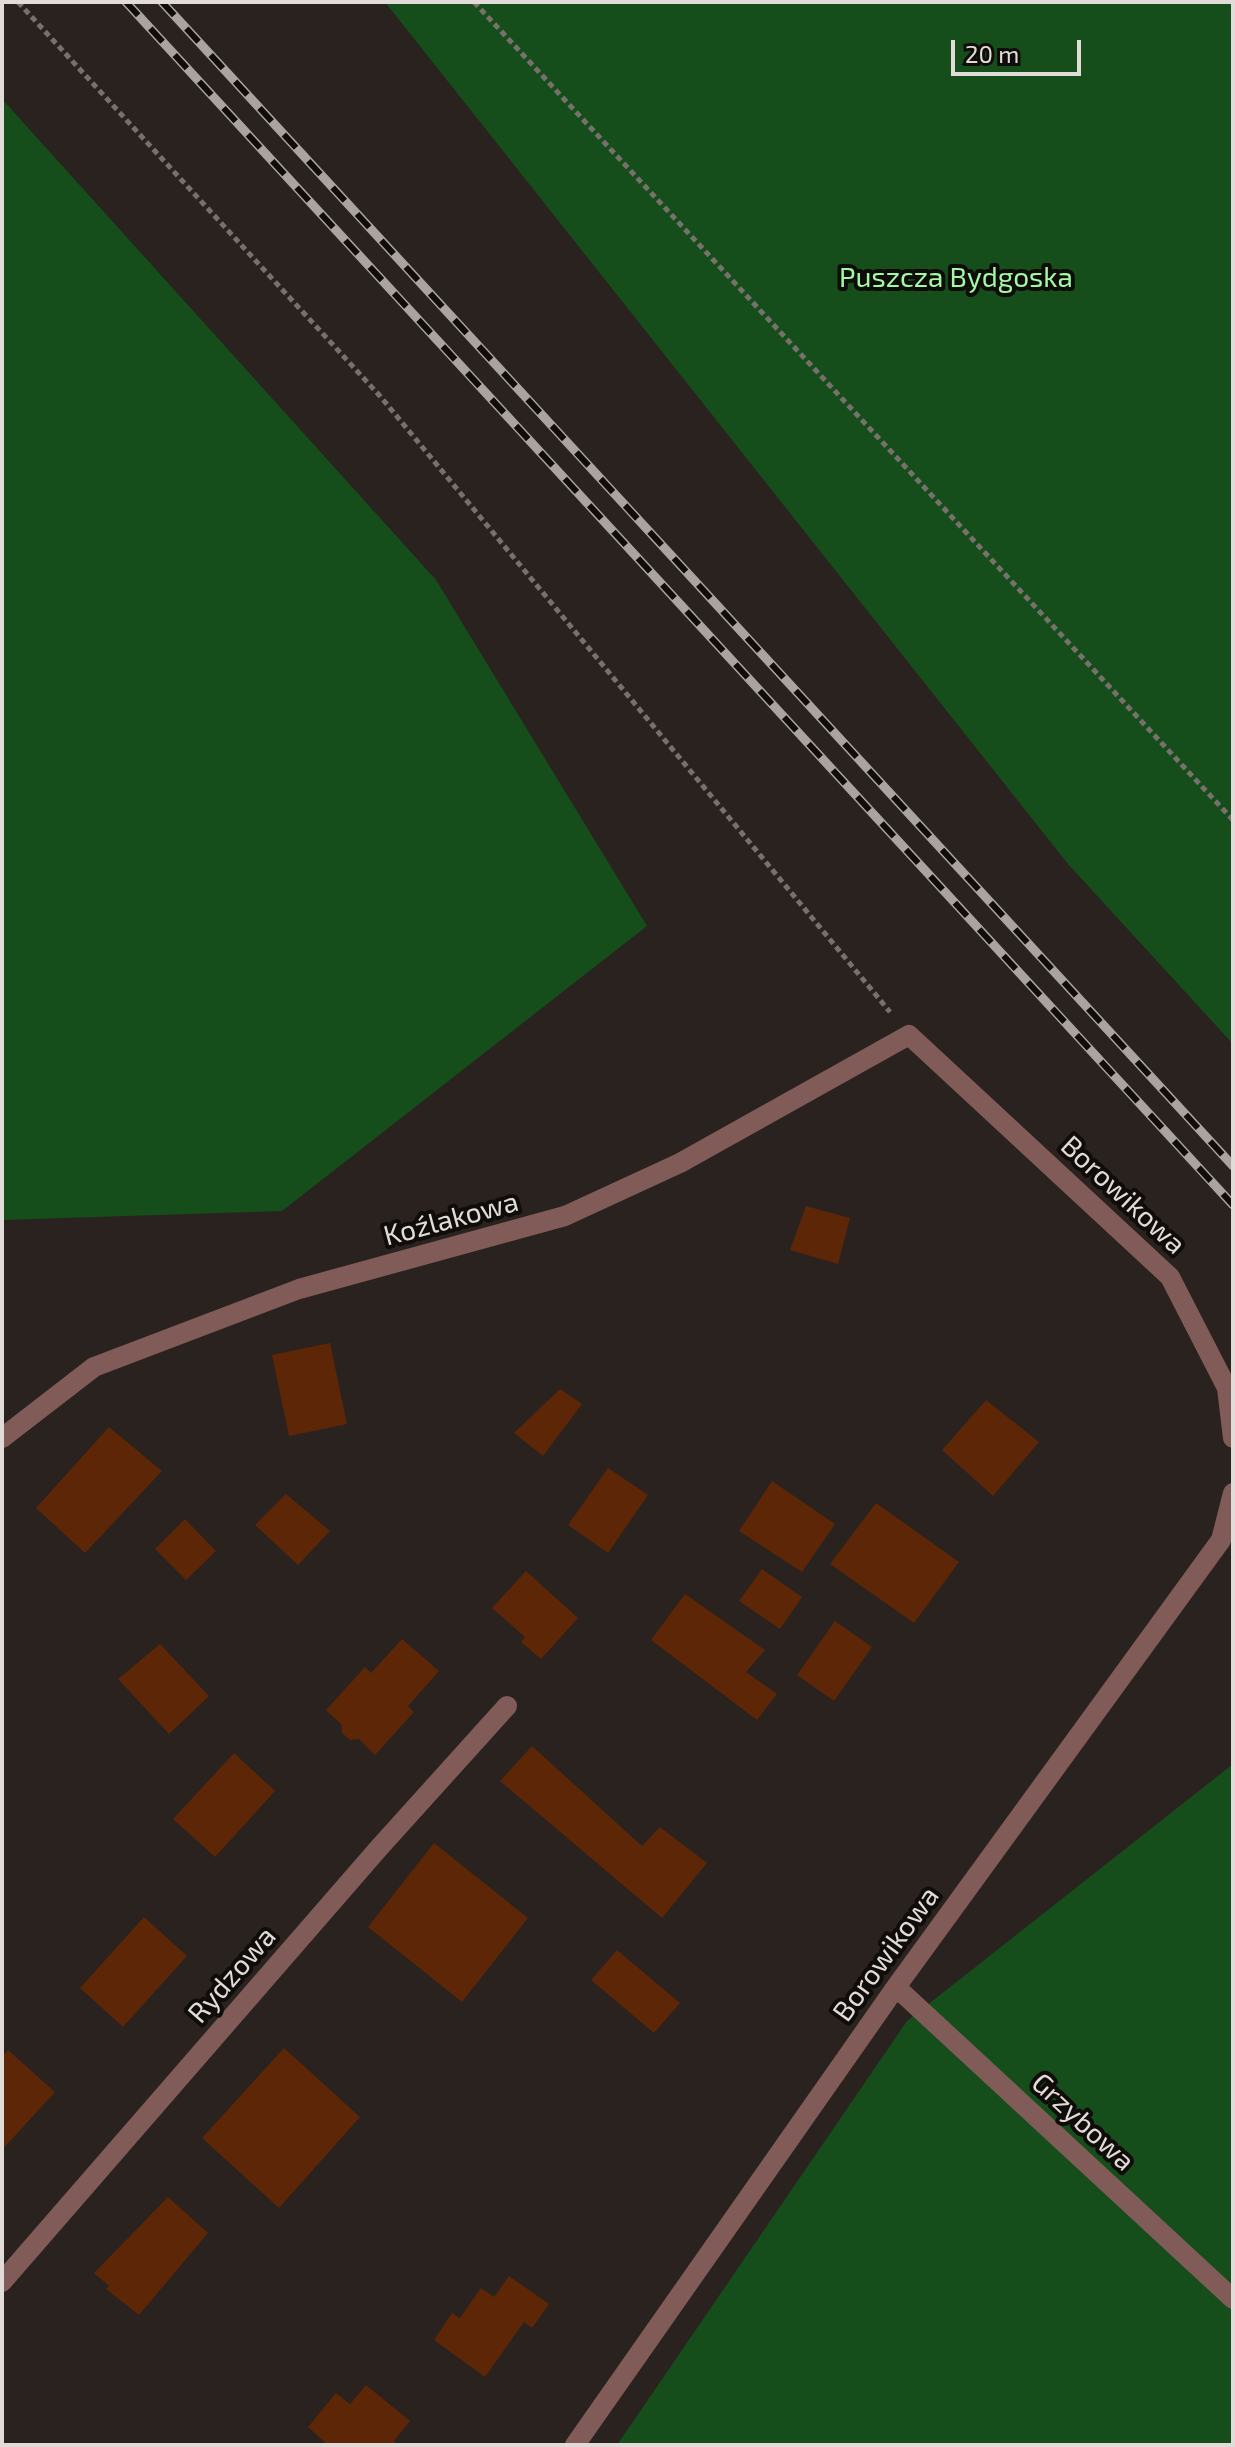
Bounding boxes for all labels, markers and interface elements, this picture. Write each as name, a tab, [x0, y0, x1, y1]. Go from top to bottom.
scale bar	[955, 24, 1085, 74]
text: 20 m	[965, 39, 1019, 68]
park label: Puszcza Bydgoska	[839, 261, 1073, 295]
street label: Borowikowa	[1054, 1129, 1192, 1261]
street label: Koźlakowa	[380, 1185, 522, 1253]
street label: Borowikowa	[826, 1880, 946, 2028]
street label: Rydzowa	[181, 1920, 283, 2030]
street label: Grzybowa	[1025, 2066, 1141, 2178]

